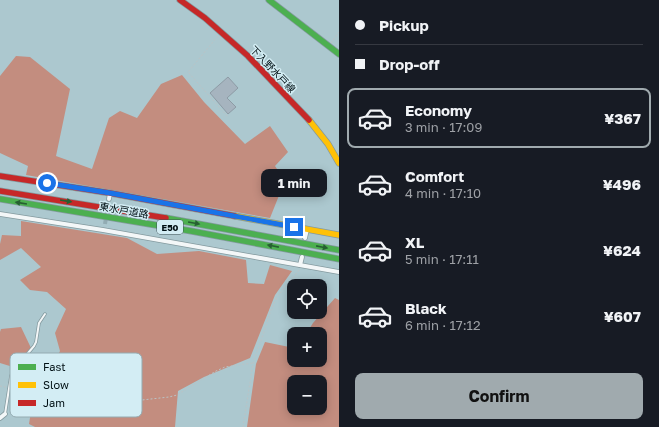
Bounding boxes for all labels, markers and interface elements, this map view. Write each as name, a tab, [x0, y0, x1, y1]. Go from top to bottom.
text: Pickup	[379, 16, 429, 34]
street label: 下入野水戸線	[248, 43, 298, 95]
text: Drop-off	[379, 55, 439, 73]
icon: car	[357, 100, 393, 136]
text: Economy	[405, 101, 472, 119]
text: ¥367	[604, 109, 641, 127]
text: 3 min · 17:09	[405, 119, 482, 135]
icon: car	[357, 166, 393, 202]
text: Comfort	[405, 167, 464, 185]
callout: 1 min	[261, 169, 327, 197]
route start	[38, 174, 56, 192]
text: 1 min	[278, 175, 310, 191]
text: ¥496	[603, 175, 641, 193]
text: 4 min · 17:10	[405, 185, 481, 201]
one-way arrow	[60, 198, 72, 204]
one-way arrow	[15, 200, 27, 206]
street label: 東水戸道路	[98, 200, 150, 220]
route end	[285, 218, 303, 236]
road number: E50	[157, 220, 183, 234]
one-way arrow	[188, 221, 200, 227]
icon: car	[357, 232, 393, 268]
text: XL	[405, 233, 424, 251]
text: ¥624	[603, 241, 641, 259]
one-way arrow	[267, 243, 279, 249]
one-way arrow	[316, 244, 328, 250]
text: 5 min · 17:11	[405, 251, 479, 267]
map controls	[287, 279, 327, 415]
button: locate	[287, 279, 327, 319]
icon: car	[357, 298, 393, 334]
text: Black	[405, 299, 447, 317]
text: ¥607	[604, 307, 641, 325]
text: 6 min · 17:12	[405, 317, 480, 333]
button: +	[287, 327, 327, 367]
legend	[10, 353, 142, 417]
text: Fast	[43, 360, 66, 373]
button: Confirm	[355, 373, 643, 419]
button: −	[287, 375, 327, 415]
text: Slow	[43, 378, 69, 391]
text: Jam	[43, 396, 65, 409]

